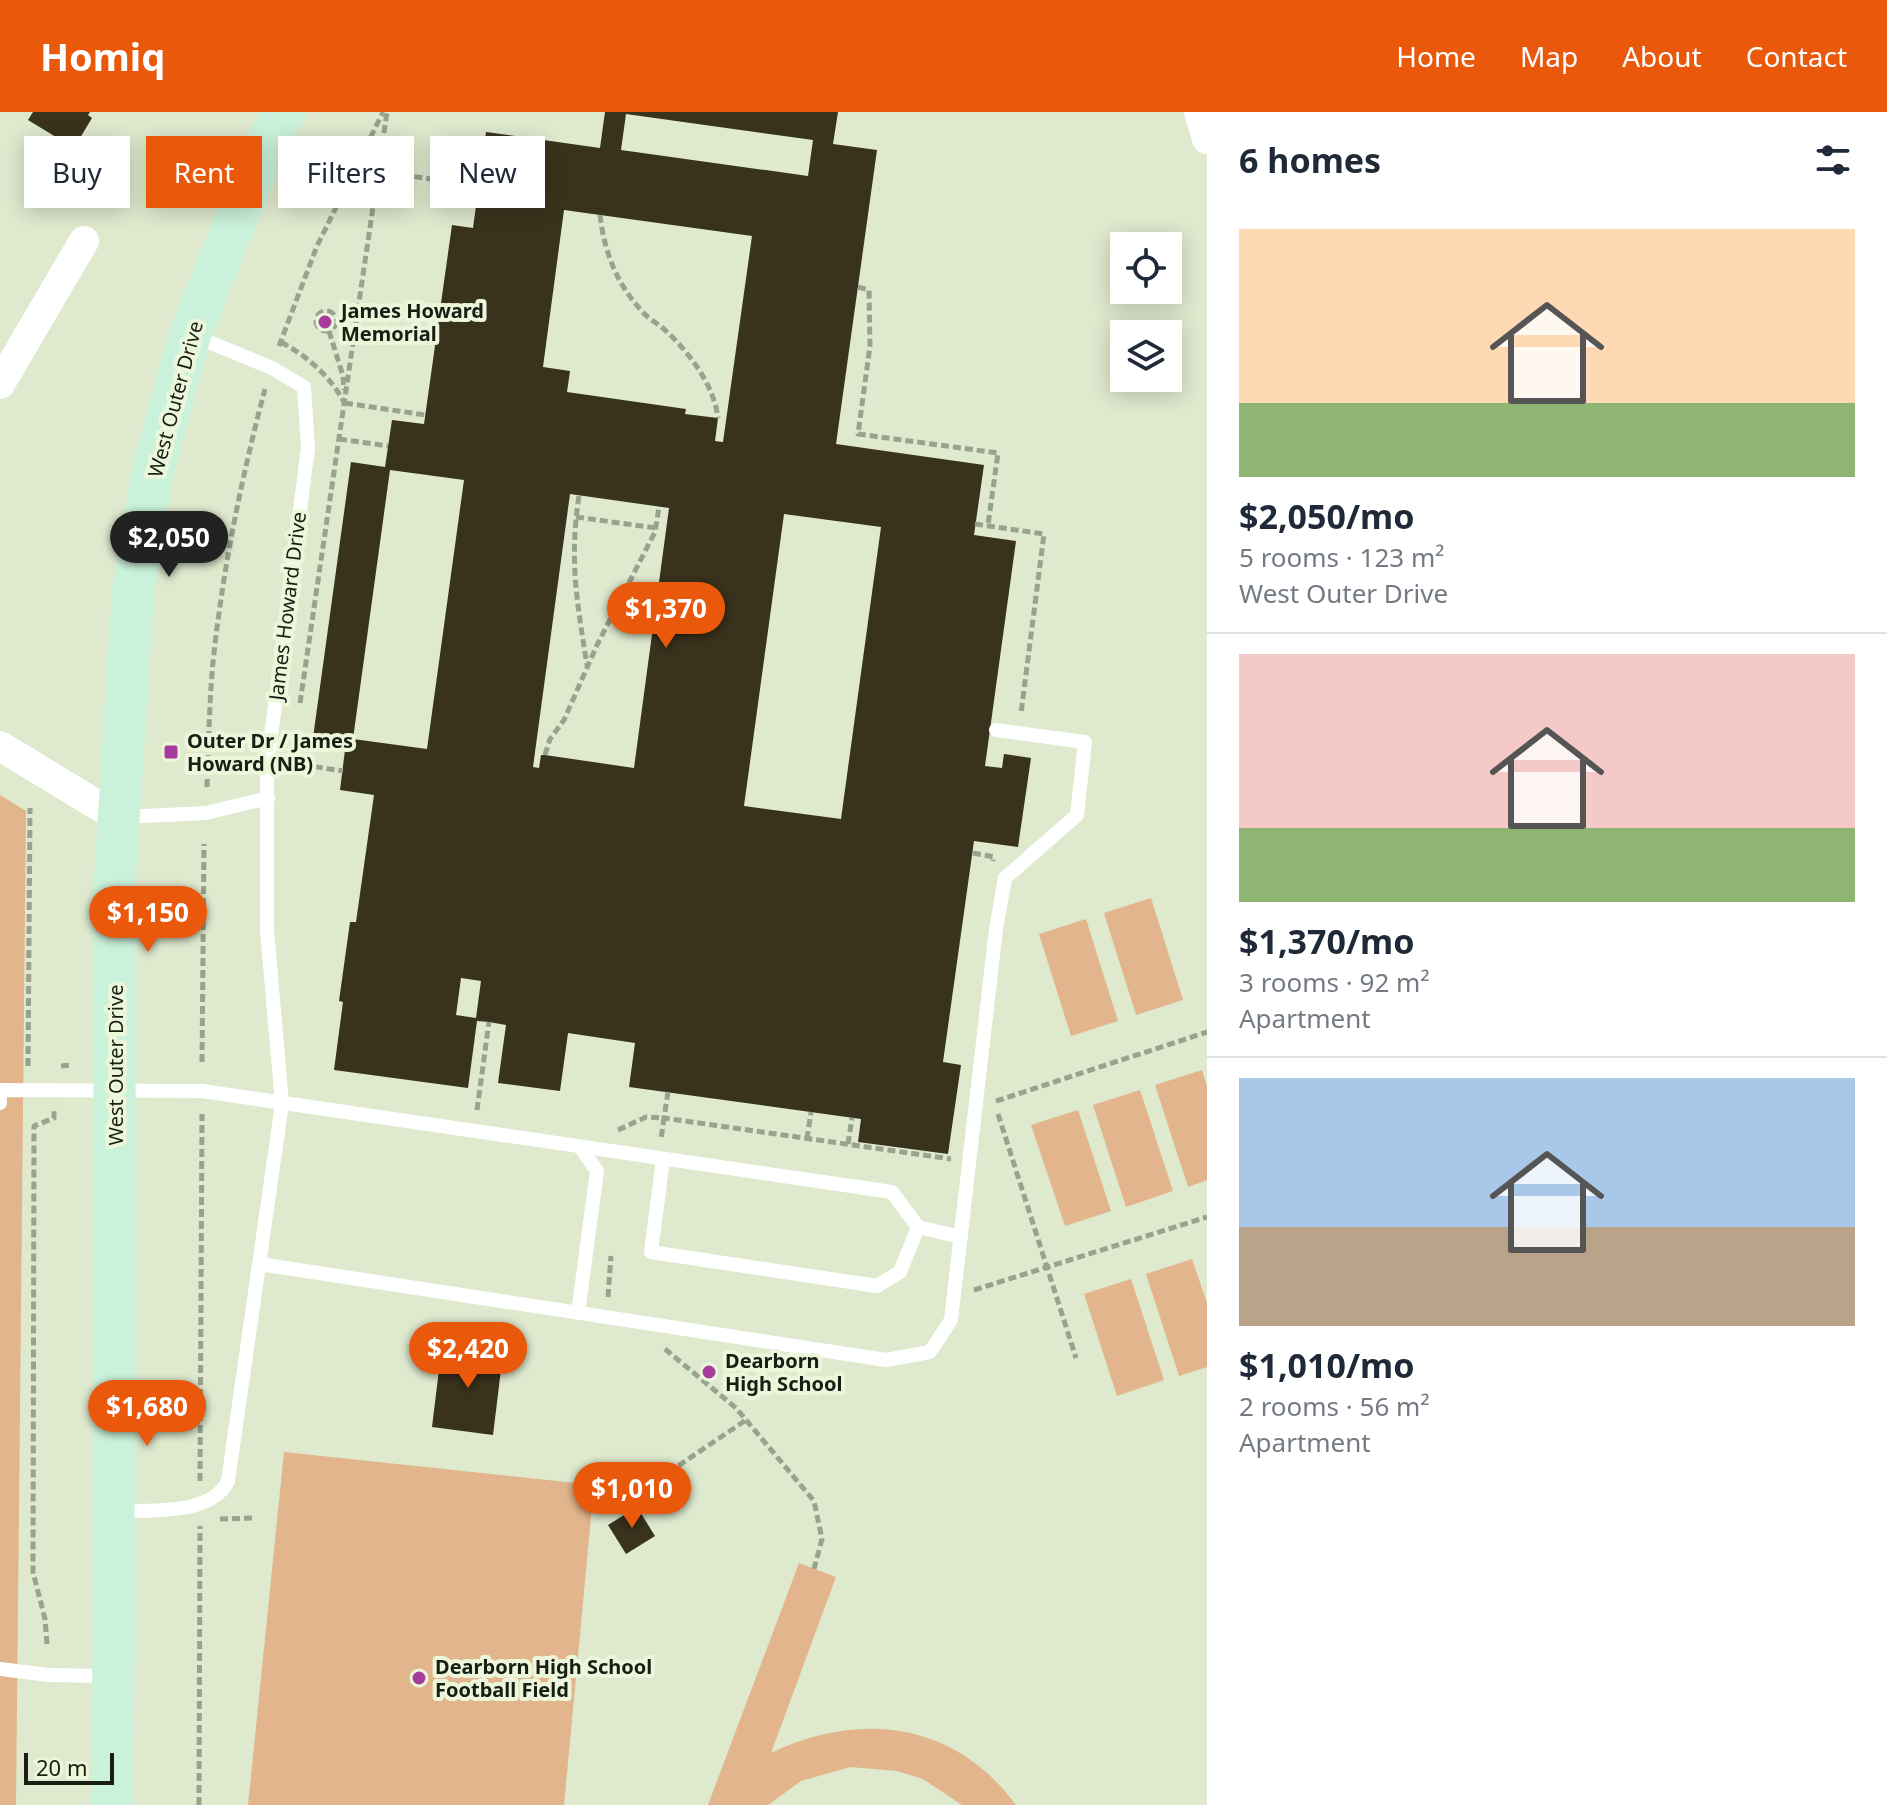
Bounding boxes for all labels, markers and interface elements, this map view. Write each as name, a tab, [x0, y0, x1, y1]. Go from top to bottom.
text: Homiq	[40, 30, 165, 82]
text: Home	[1396, 37, 1476, 75]
text: Map	[1520, 37, 1578, 75]
text: About	[1622, 37, 1702, 75]
text: Contact	[1746, 37, 1847, 75]
chip: Buy	[24, 136, 130, 208]
chip: Rent	[146, 136, 262, 208]
chip: Filters	[278, 136, 414, 208]
chip: New	[430, 136, 545, 208]
text: 6 homes	[1239, 137, 1381, 183]
icon: filters	[1811, 138, 1855, 182]
map controls	[1110, 232, 1182, 392]
button: locate	[1110, 232, 1182, 304]
icon: home	[1475, 281, 1619, 425]
place label: James Howard Memorial	[339, 297, 484, 347]
marker: James Howard Memorial	[316, 313, 334, 331]
street label: West Outer Drive	[141, 318, 209, 480]
button: layers	[1110, 320, 1182, 392]
text: $2,050/mo	[1239, 493, 1414, 539]
street label: James Howard Drive	[262, 510, 312, 704]
pin: $2,050	[104, 511, 234, 579]
text: $2,050	[128, 519, 210, 555]
text: 5 rooms · 123 m²	[1239, 539, 1444, 575]
text: West Outer Drive	[1239, 575, 1448, 611]
pin: $1,370	[601, 582, 731, 650]
text: $1,370	[625, 590, 707, 626]
icon: home	[1475, 706, 1619, 850]
place label: Outer Dr / James Howard (NB)	[187, 727, 353, 777]
marker: Outer Dr / James Howard (NB)	[162, 743, 180, 761]
pin: $1,150	[83, 886, 213, 954]
text: $1,150	[107, 894, 189, 930]
text: $1,370/mo	[1239, 918, 1414, 964]
text: 3 rooms · 92 m²	[1239, 964, 1429, 1000]
street label: West Outer Drive	[102, 985, 129, 1145]
text: Apartment	[1239, 1000, 1371, 1036]
icon: home	[1475, 1130, 1619, 1274]
pin: $2,420	[403, 1322, 533, 1390]
text: $2,420	[427, 1330, 509, 1366]
text: $1,010/mo	[1239, 1342, 1414, 1388]
place label: Dearborn High School	[725, 1347, 842, 1397]
marker: Dearborn High School	[700, 1363, 718, 1381]
pin: $1,680	[82, 1380, 212, 1448]
text: $1,680	[106, 1388, 188, 1424]
text: 2 rooms · 56 m²	[1239, 1388, 1429, 1424]
text: Apartment	[1239, 1424, 1371, 1460]
pin: $1,010	[567, 1462, 697, 1530]
text: $1,010	[591, 1470, 673, 1506]
place label: Dearborn High School Football Field	[435, 1653, 652, 1703]
marker: Dearborn High School Football Field	[410, 1669, 428, 1687]
scale bar	[24, 1749, 114, 1785]
text: 20 m	[36, 1752, 87, 1782]

